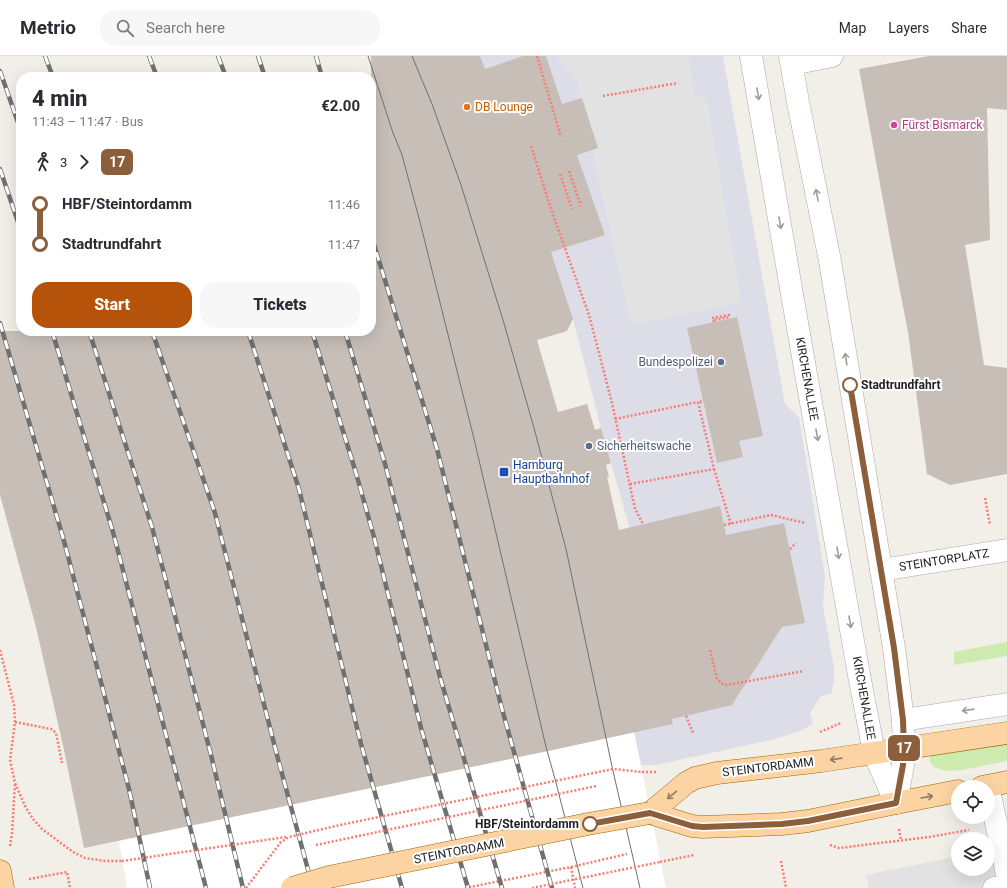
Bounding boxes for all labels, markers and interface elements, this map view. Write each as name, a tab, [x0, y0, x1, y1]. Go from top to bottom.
search box	[100, 10, 380, 46]
text: Metrio	[20, 16, 76, 39]
icon: search	[114, 17, 136, 39]
text: Search here	[146, 19, 225, 37]
text: Map	[839, 20, 866, 36]
text: Layers	[888, 20, 929, 36]
text: Share	[951, 20, 987, 36]
text: 4 min	[32, 86, 87, 111]
one-way arrow	[754, 88, 762, 101]
text: €2.00	[321, 97, 360, 115]
place label: DB Lounge	[475, 100, 533, 114]
marker: DB Lounge	[462, 102, 472, 112]
text: 11:43 – 11:47 · Bus	[32, 114, 144, 129]
place label: Fürst Bismarck	[902, 118, 983, 132]
marker: Fürst Bismarck	[889, 120, 899, 130]
icon: walk	[32, 151, 54, 173]
icon: forward	[73, 151, 95, 173]
text: 17	[109, 154, 125, 170]
text: 3	[60, 155, 67, 170]
one-way arrow	[812, 189, 820, 202]
text: HBF/Steintordamm	[62, 195, 192, 213]
text: 11:46	[328, 197, 360, 212]
one-way arrow	[776, 216, 784, 229]
text: Stadtrundfahrt	[62, 235, 161, 253]
text: 11:47	[328, 237, 360, 252]
button: Start	[32, 282, 192, 328]
button: Tickets	[200, 282, 360, 328]
street label: KIRCHENALLEE	[793, 336, 821, 422]
one-way arrow	[842, 353, 850, 366]
place label: Bundespolizei	[638, 355, 713, 369]
marker: Bundespolizei	[716, 357, 726, 367]
marker: Stadtrundfahrt	[842, 377, 858, 393]
place label: Stadtrundfahrt	[861, 378, 940, 392]
one-way arrow	[813, 428, 821, 441]
place label: Sicherheitswache	[597, 439, 691, 453]
marker: Sicherheitswache	[584, 441, 594, 451]
place label: Hamburg Hauptbahnhof	[513, 458, 590, 486]
marker: Hamburg Hauptbahnhof	[498, 466, 510, 478]
street label: STEINTORPLATZ	[898, 546, 990, 574]
one-way arrow	[834, 547, 842, 560]
one-way arrow	[846, 615, 854, 628]
street label: KIRCHENALLEE	[850, 655, 878, 741]
one-way arrow	[962, 706, 975, 714]
line badge: 17	[886, 735, 922, 761]
text: 17	[896, 740, 912, 756]
street label: STEINTORDAMM	[722, 754, 814, 780]
one-way arrow	[830, 755, 843, 763]
map controls	[951, 780, 995, 876]
button: locate	[951, 780, 995, 824]
one-way arrow	[667, 790, 678, 799]
one-way arrow	[920, 793, 933, 801]
marker: HBF/Steintordamm	[582, 816, 598, 832]
place label: HBF/Steintordamm	[475, 817, 579, 831]
button: layers	[951, 832, 995, 876]
street label: STEINTORDAMM	[413, 835, 505, 867]

